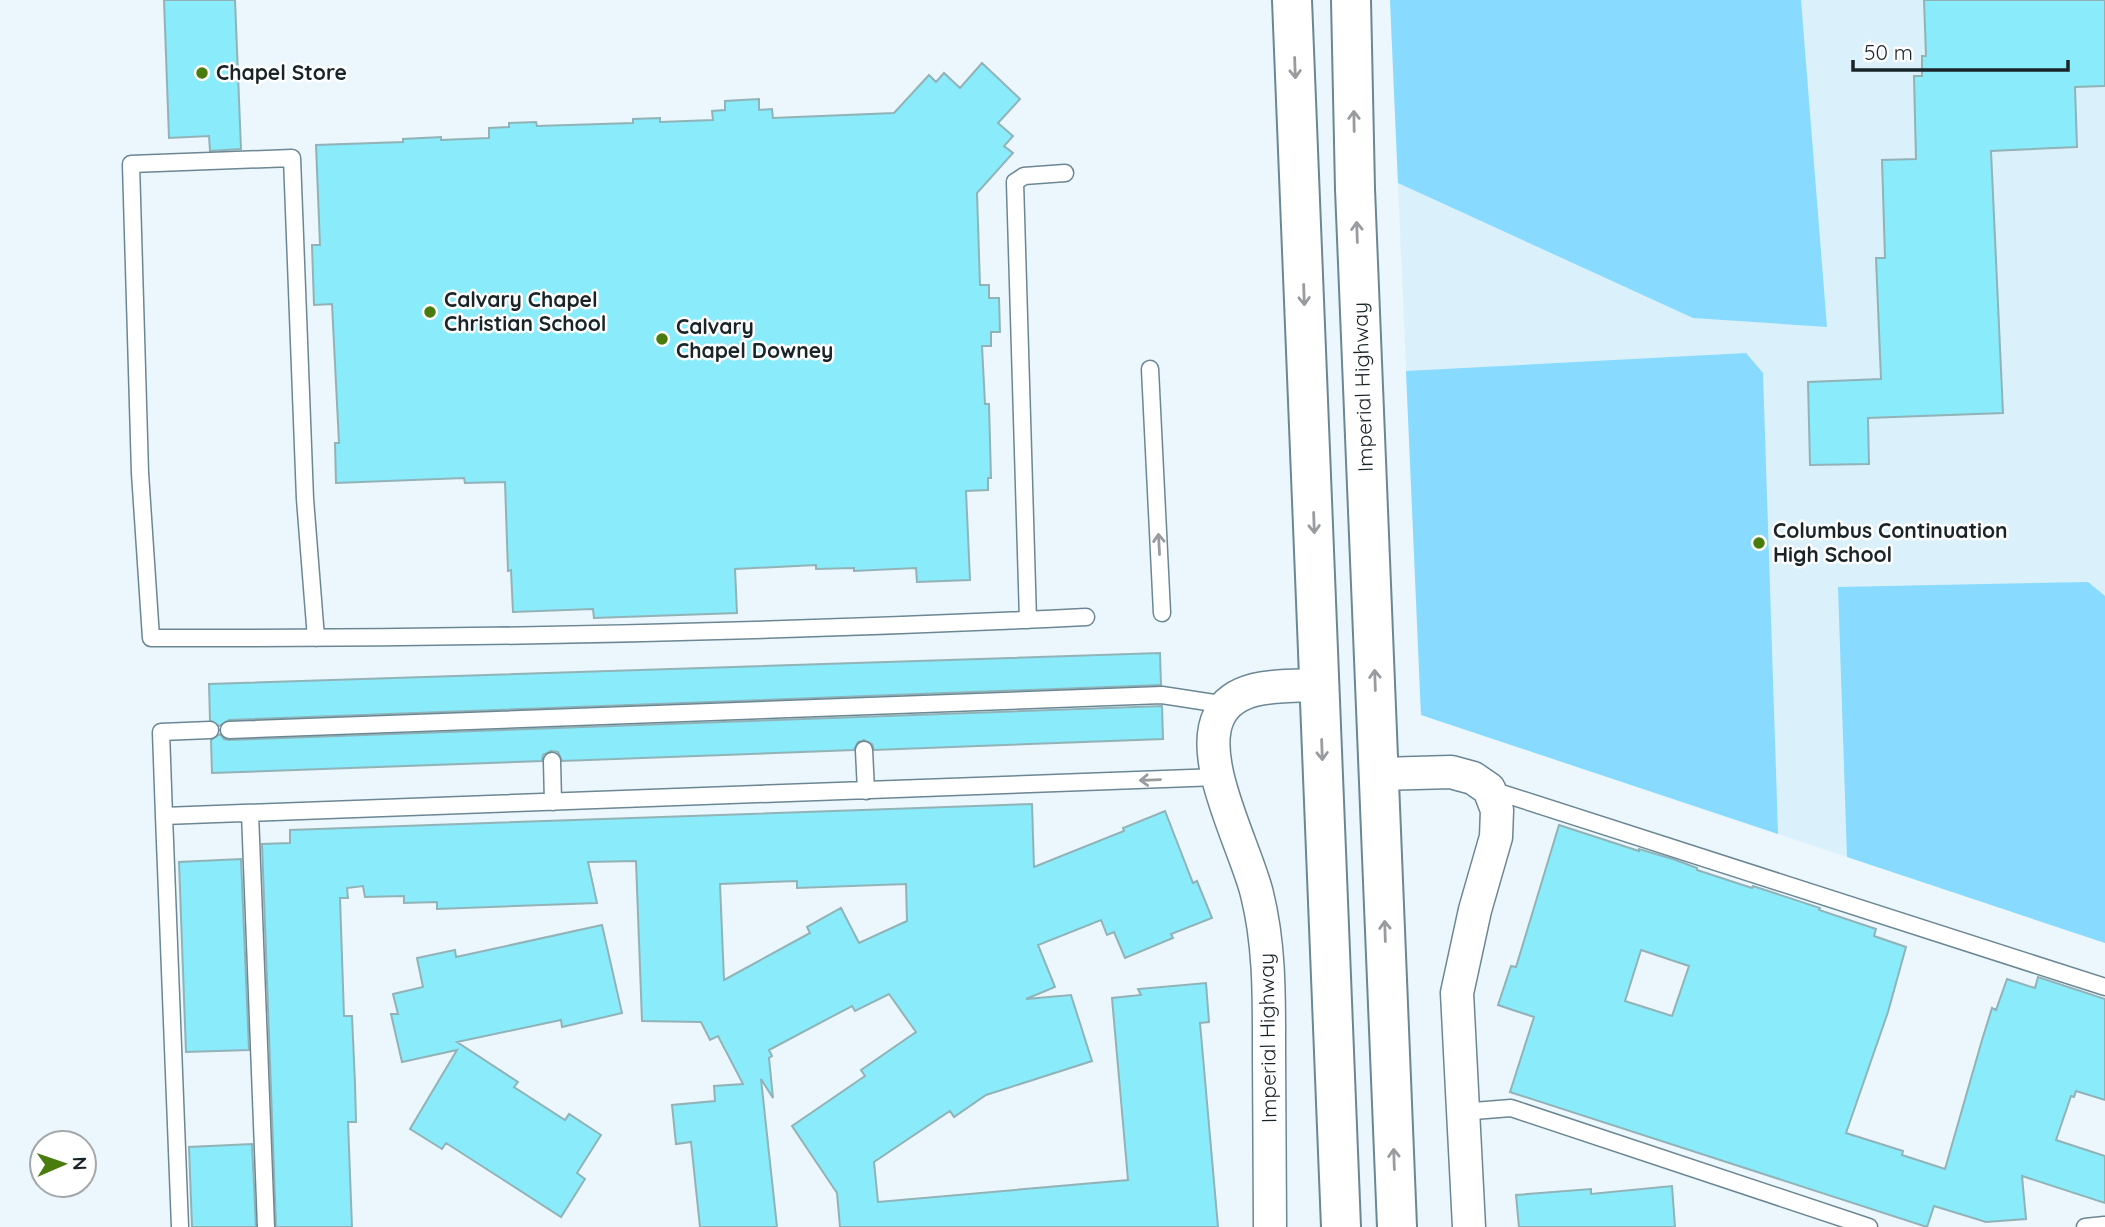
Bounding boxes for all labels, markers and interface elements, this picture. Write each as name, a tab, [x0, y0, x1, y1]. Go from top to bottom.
scale bar	[1853, 28, 2068, 72]
text: 50 m	[1864, 39, 1913, 65]
one-way arrow	[1288, 56, 1301, 79]
place label: Chapel Store	[216, 59, 347, 85]
marker: Chapel Store	[194, 65, 210, 81]
one-way arrow	[1347, 110, 1360, 133]
one-way arrow	[1351, 221, 1364, 244]
one-way arrow	[1298, 284, 1311, 307]
place label: Calvary Chapel Christian School	[444, 286, 606, 336]
street label: Imperial Highway	[1346, 302, 1378, 472]
marker: Calvary Chapel Christian School	[422, 304, 438, 320]
place label: Calvary Chapel Downey	[676, 313, 833, 363]
marker: Calvary Chapel Downey	[654, 331, 670, 347]
one-way arrow	[1307, 511, 1320, 534]
place label: Columbus Continuation High School	[1773, 517, 2008, 567]
one-way arrow	[1152, 533, 1165, 556]
marker: Columbus Continuation High School	[1751, 535, 1767, 551]
one-way arrow	[1369, 668, 1382, 691]
one-way arrow	[1316, 738, 1329, 761]
one-way arrow	[1139, 774, 1162, 787]
one-way arrow	[1379, 920, 1392, 943]
street label: Imperial Highway	[1253, 953, 1281, 1123]
north arrow	[28, 1129, 98, 1199]
one-way arrow	[1388, 1148, 1401, 1171]
text: N	[68, 1156, 92, 1171]

